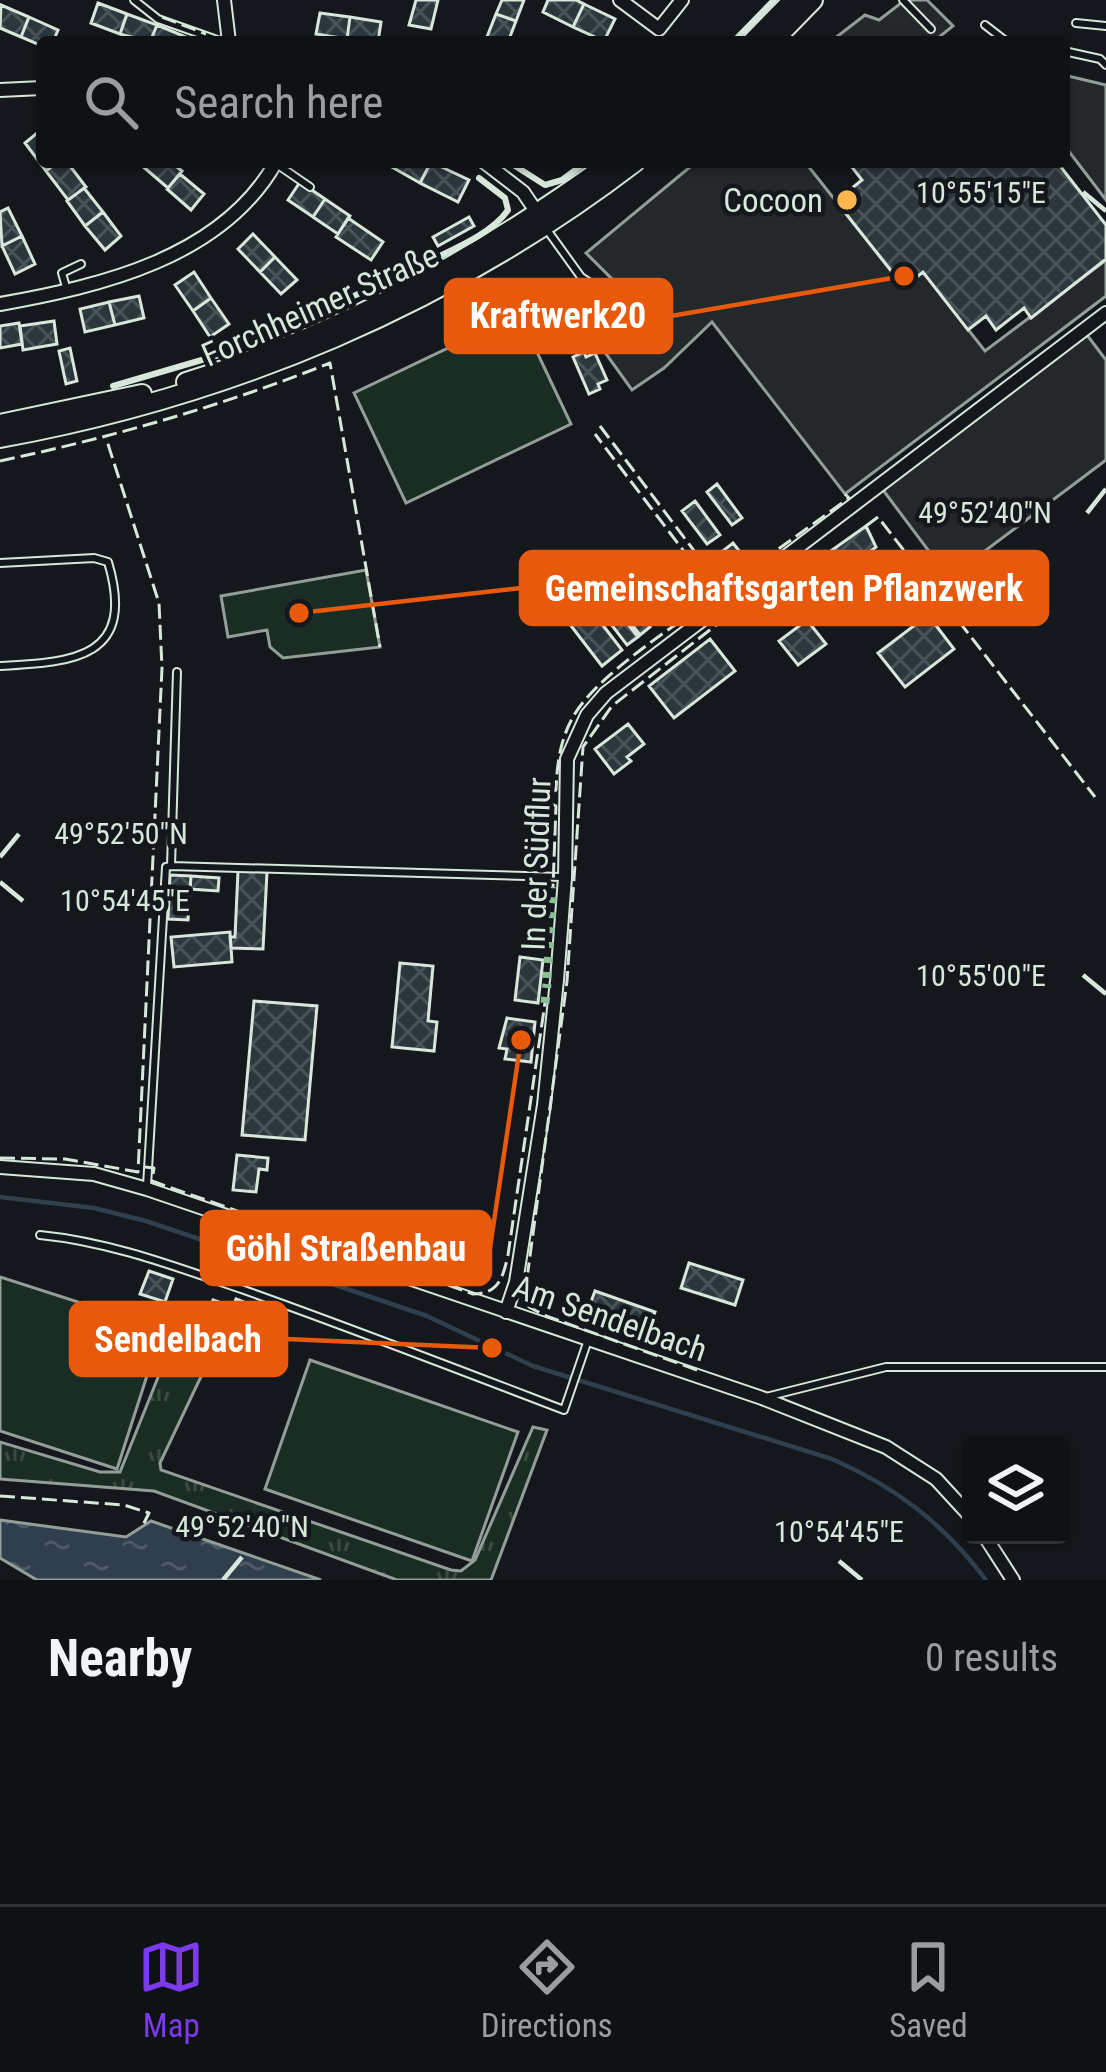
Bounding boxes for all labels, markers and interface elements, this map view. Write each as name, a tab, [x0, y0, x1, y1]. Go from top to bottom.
search box	[36, 36, 1070, 168]
icon: search	[78, 69, 144, 135]
text: Search here	[174, 76, 383, 129]
text: 10°55'15"E	[916, 175, 1046, 210]
place label: Cocoon	[723, 181, 823, 220]
marker: Cocoon	[834, 187, 860, 213]
street label: Forchheimer Straße	[196, 235, 444, 375]
callout: Kraftwerk20	[446, 280, 671, 352]
text: Kraftwerk20	[470, 295, 646, 337]
text: 49°52'40"N	[918, 495, 1052, 530]
callout: Gemeinschaftsgarten Pflanzwerk	[521, 552, 1047, 624]
text: Gemeinschaftsgarten Pflanzwerk	[545, 568, 1024, 610]
street label: In der Südflur	[513, 777, 559, 951]
text: 49°52'50"N	[54, 816, 188, 851]
text: 10°54'45"E	[60, 883, 190, 918]
text: 10°55'00"E	[916, 958, 1046, 993]
callout: Göhl Straßenbau	[202, 1212, 490, 1284]
text: Göhl Straßenbau	[226, 1228, 466, 1270]
street label: Am Sendelbach	[508, 1267, 712, 1369]
callout: Sendelbach	[71, 1303, 286, 1375]
text: Sendelbach	[94, 1319, 262, 1361]
map controls	[962, 1436, 1070, 1544]
button: layers	[962, 1436, 1070, 1544]
text: 49°52'40"N	[175, 1509, 309, 1544]
text: 10°54'45"E	[774, 1514, 904, 1549]
text: Nearby	[48, 1629, 192, 1688]
text: 0 results	[925, 1635, 1058, 1681]
tab: Map	[138, 1934, 204, 2045]
tab: Directions	[481, 1934, 613, 2045]
tab: Saved	[889, 1934, 968, 2045]

